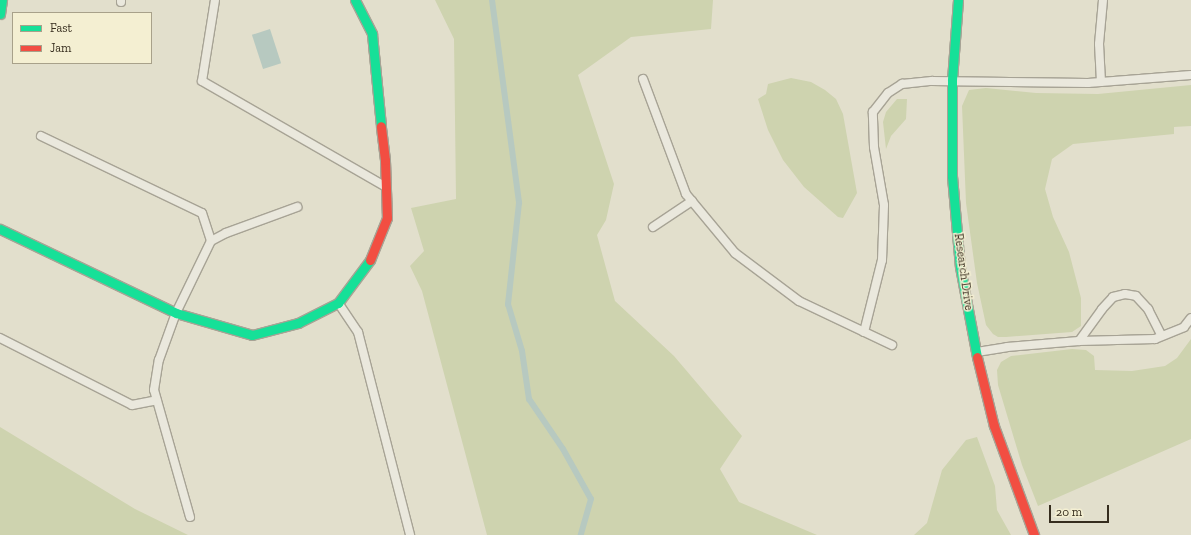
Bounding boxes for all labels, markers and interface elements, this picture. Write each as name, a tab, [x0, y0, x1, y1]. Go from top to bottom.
legend	[12, 12, 152, 64]
text: Fast	[50, 21, 72, 35]
text: Jam	[50, 41, 71, 55]
street label: Research Drive	[950, 232, 976, 312]
scale bar	[1051, 497, 1111, 523]
text: 20 m	[1056, 505, 1082, 519]

